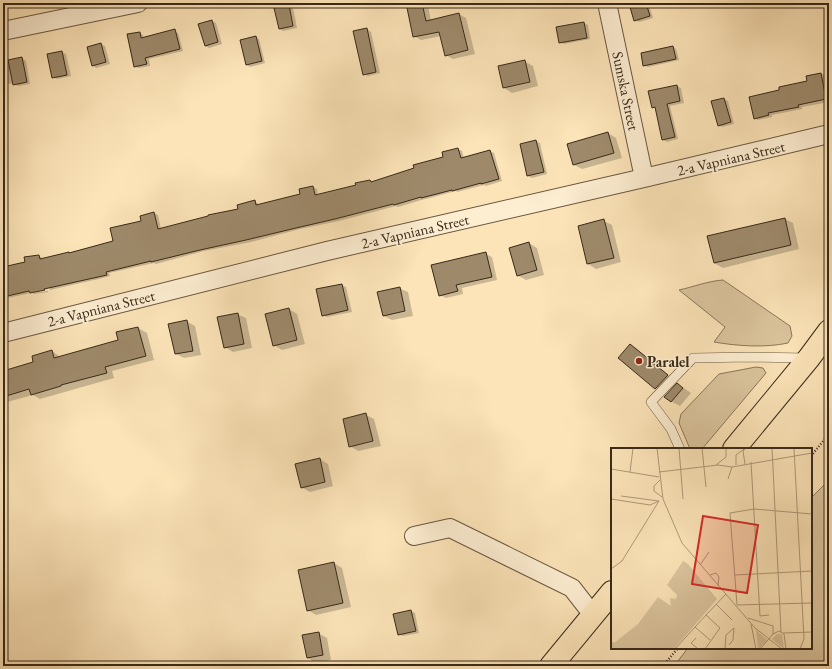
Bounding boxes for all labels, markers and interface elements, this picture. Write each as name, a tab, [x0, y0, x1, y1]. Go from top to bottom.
street label: Sumska Street	[608, 50, 644, 133]
street label: 2-a Vapniana Street	[675, 136, 787, 180]
street label: 2-a Vapniana Street	[359, 209, 471, 253]
street label: 2-a Vapniana Street	[45, 285, 157, 331]
place label: Paralel	[647, 352, 690, 371]
marker: Paralel	[634, 356, 644, 366]
inset map	[611, 448, 812, 649]

